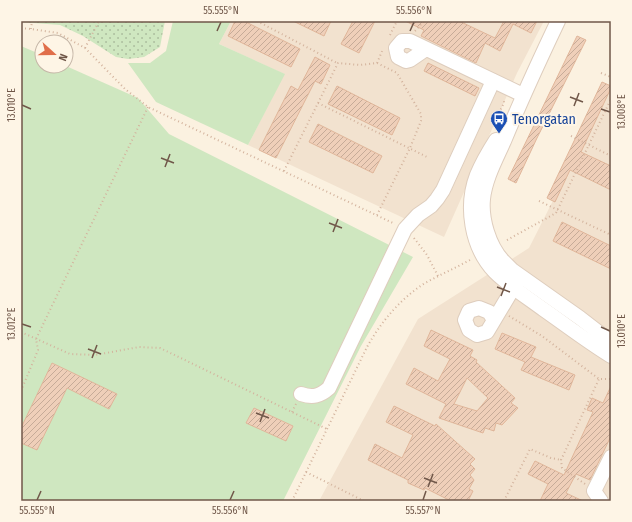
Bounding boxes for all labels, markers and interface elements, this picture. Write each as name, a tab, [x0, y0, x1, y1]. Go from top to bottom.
text: 55.555°N	[203, 5, 239, 17]
text: 55.556°N	[396, 5, 432, 17]
north arrow	[34, 34, 74, 74]
text: N	[56, 52, 70, 63]
text: 13.010°E	[6, 88, 18, 122]
text: 13.008°E	[616, 94, 628, 130]
bus stop icon: Tenorgatan	[489, 109, 509, 134]
place label: Tenorgatan	[512, 111, 576, 128]
text: 13.012°E	[6, 307, 18, 341]
text: 13.010°E	[616, 314, 628, 348]
text: 55.555°N	[19, 505, 55, 517]
text: 55.556°N	[212, 505, 248, 517]
text: 55.557°N	[405, 505, 441, 517]

